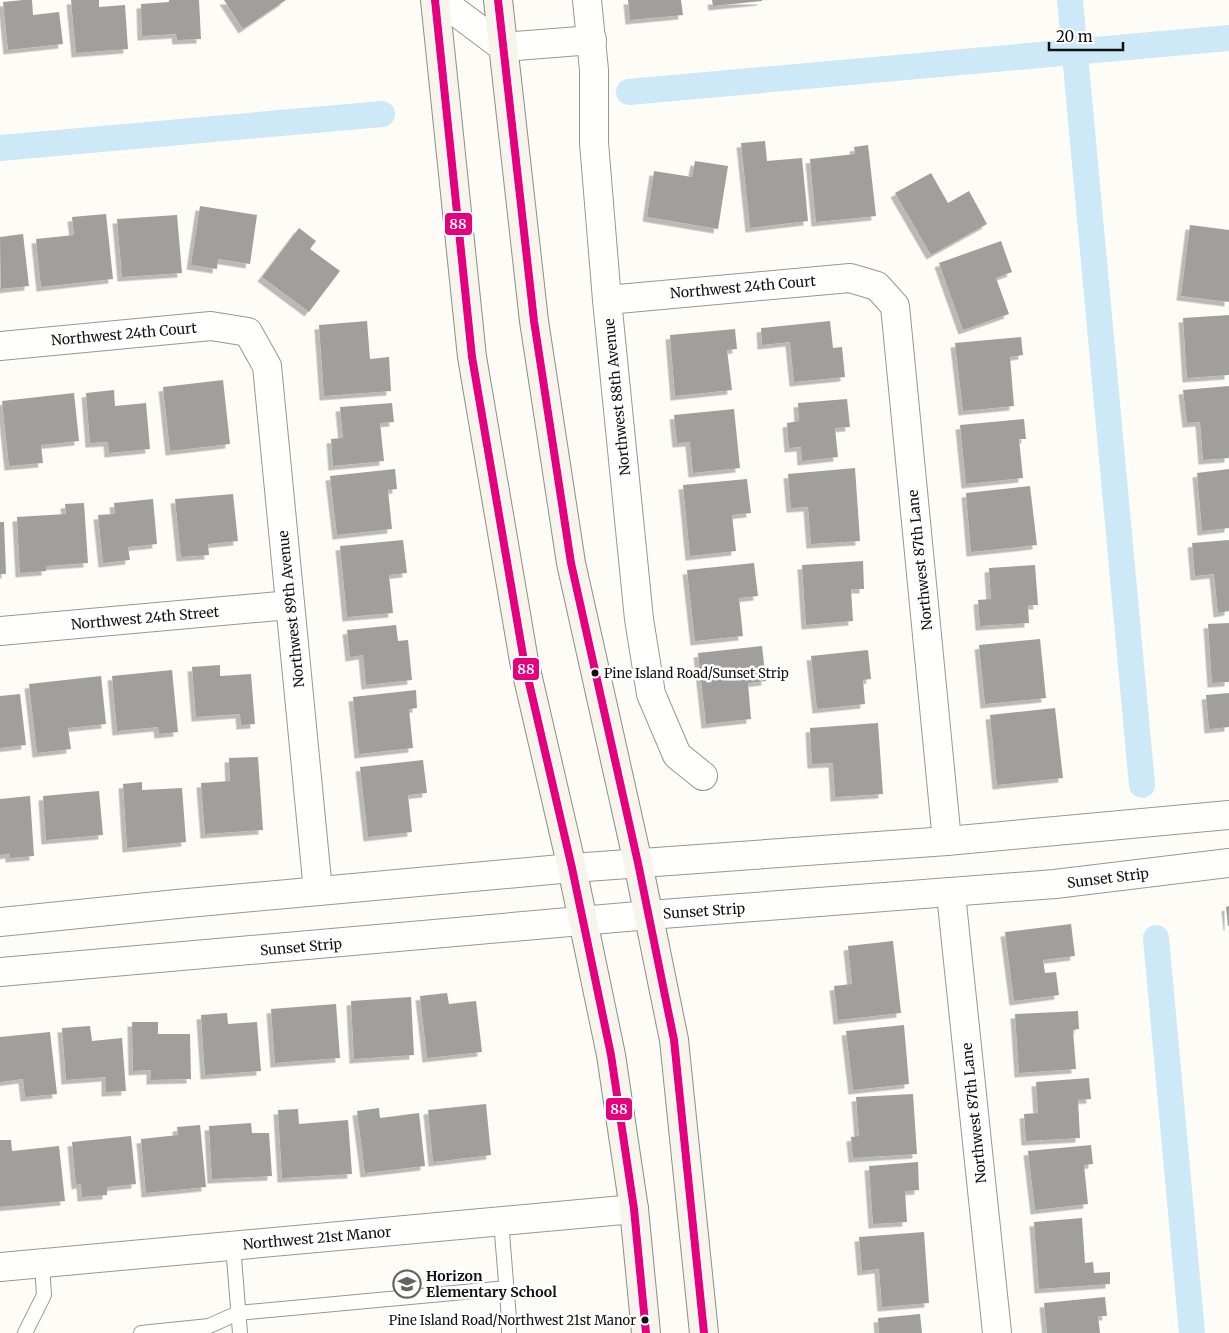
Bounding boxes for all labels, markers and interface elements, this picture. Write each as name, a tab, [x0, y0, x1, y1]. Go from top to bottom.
scale bar	[1049, 20, 1123, 52]
text: 20 m	[1056, 27, 1093, 46]
line badge: 88	[444, 212, 473, 236]
text: 88	[449, 215, 467, 233]
street label: Northwest 24th Court	[669, 272, 817, 302]
street label: Northwest 88th Avenue	[600, 317, 634, 477]
street label: Northwest 24th Court	[50, 319, 198, 349]
street label: Northwest 87th Lane	[904, 489, 936, 631]
street label: Northwest 89th Avenue	[274, 529, 308, 689]
street label: Northwest 24th Street	[70, 603, 220, 633]
line badge: 88	[512, 657, 540, 681]
text: 88	[517, 660, 535, 678]
place label: Pine Island Road/Sunset Strip	[604, 665, 789, 682]
marker: Pine Island Road/Sunset Strip	[590, 668, 600, 678]
street label: Sunset Strip	[1066, 864, 1150, 892]
street label: Sunset Strip	[662, 899, 746, 923]
street label: Sunset Strip	[259, 934, 343, 960]
street label: Northwest 87th Lane	[958, 1042, 990, 1184]
line badge: 88	[605, 1097, 633, 1121]
text: 88	[610, 1100, 628, 1118]
street label: Northwest 21st Manor	[242, 1223, 392, 1253]
place label: Horizon Elementary School	[426, 1267, 557, 1301]
school or university icon: Horizon Elementary School	[392, 1269, 422, 1299]
place label: Pine Island Road/Northwest 21st Manor	[389, 1312, 636, 1329]
marker: Pine Island Road/Northwest 21st Manor	[640, 1315, 650, 1325]

